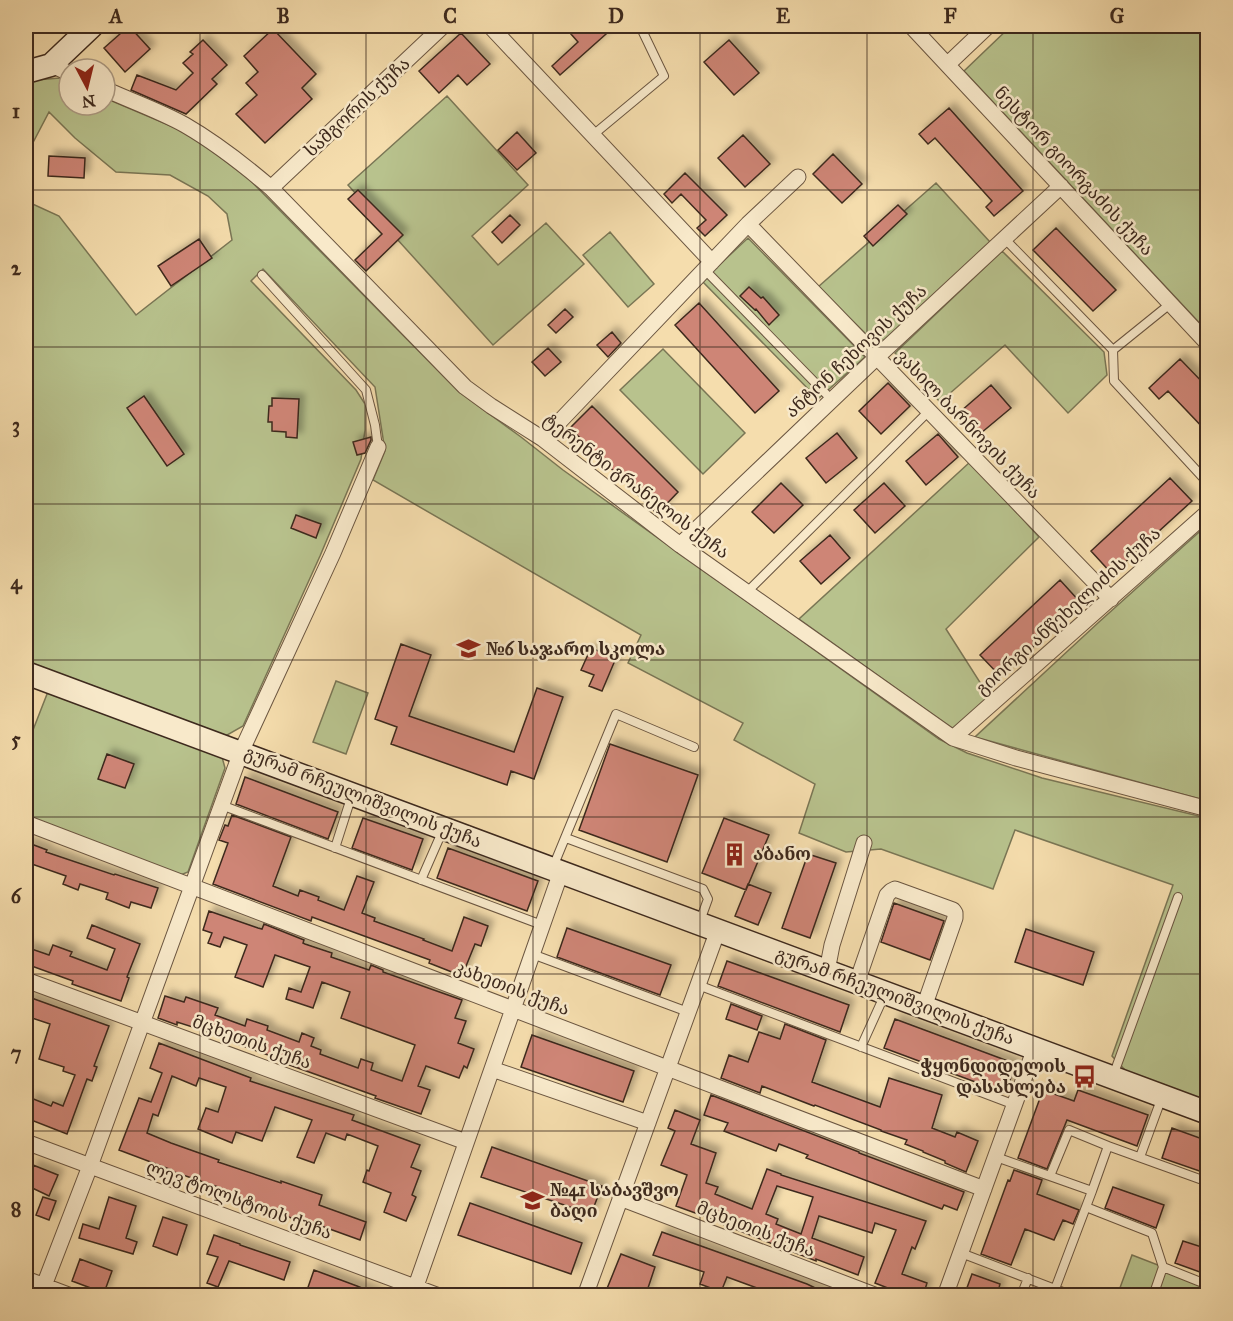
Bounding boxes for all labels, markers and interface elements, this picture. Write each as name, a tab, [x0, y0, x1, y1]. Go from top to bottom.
text: A	[107, 4, 123, 28]
text: B	[276, 4, 290, 28]
text: C	[443, 4, 457, 28]
text: D	[608, 4, 624, 28]
text: E	[776, 4, 791, 28]
text: F	[943, 4, 957, 28]
text: G	[1110, 4, 1125, 28]
street label: სამგორის ქუჩა	[300, 52, 414, 162]
north arrow	[57, 57, 117, 117]
street label: ნესტორ გიორგაძის ქუჩა	[990, 82, 1158, 260]
text: N	[80, 91, 97, 112]
text: 1	[12, 99, 20, 123]
text: 2	[11, 256, 22, 280]
street label: ანტონ ჩეხოვის ქუჩა	[781, 280, 931, 422]
street label: ვასილ ბარნოვის ქუჩა	[891, 345, 1045, 503]
street label: ტერენტი გრანელის ქუჩა	[538, 409, 734, 563]
text: 3	[12, 413, 20, 438]
street label: გიორგი ანწეხელიძის ქუჩა	[971, 522, 1165, 700]
text: 4	[10, 570, 22, 595]
school or university icon: №6 საჯარო სკოლა	[455, 636, 481, 662]
place label: №6 საჯარო სკოლა	[486, 638, 665, 660]
text: 5	[11, 727, 21, 751]
street label: გურამ რჩეულიშვილის ქუჩა	[241, 741, 485, 853]
building icon: აბანო	[722, 841, 748, 867]
place label: აბანო	[753, 843, 811, 865]
text: 6	[11, 884, 23, 908]
street label: გურამ რჩეულიშვილის ქუჩა	[773, 942, 1017, 1050]
street label: კახეთის ქუჩა	[451, 956, 573, 1020]
street label: მცხეთის ქუჩა	[190, 1010, 314, 1074]
text: 7	[11, 1041, 22, 1065]
place label: ჭყონდიდელის დასახლება	[920, 1055, 1066, 1098]
bus stop icon: ჭყონდიდელის დასახლება	[1071, 1063, 1097, 1089]
street label: ლევ ტოლსტოის ქუჩა	[143, 1156, 335, 1244]
place label: №41 საბავშვო ბაღი	[550, 1179, 679, 1222]
school or university icon: №41 საბავშვო ბაღი	[519, 1187, 545, 1213]
street label: მცხეთის ქუჩა	[694, 1196, 818, 1262]
text: 8	[11, 1197, 21, 1221]

